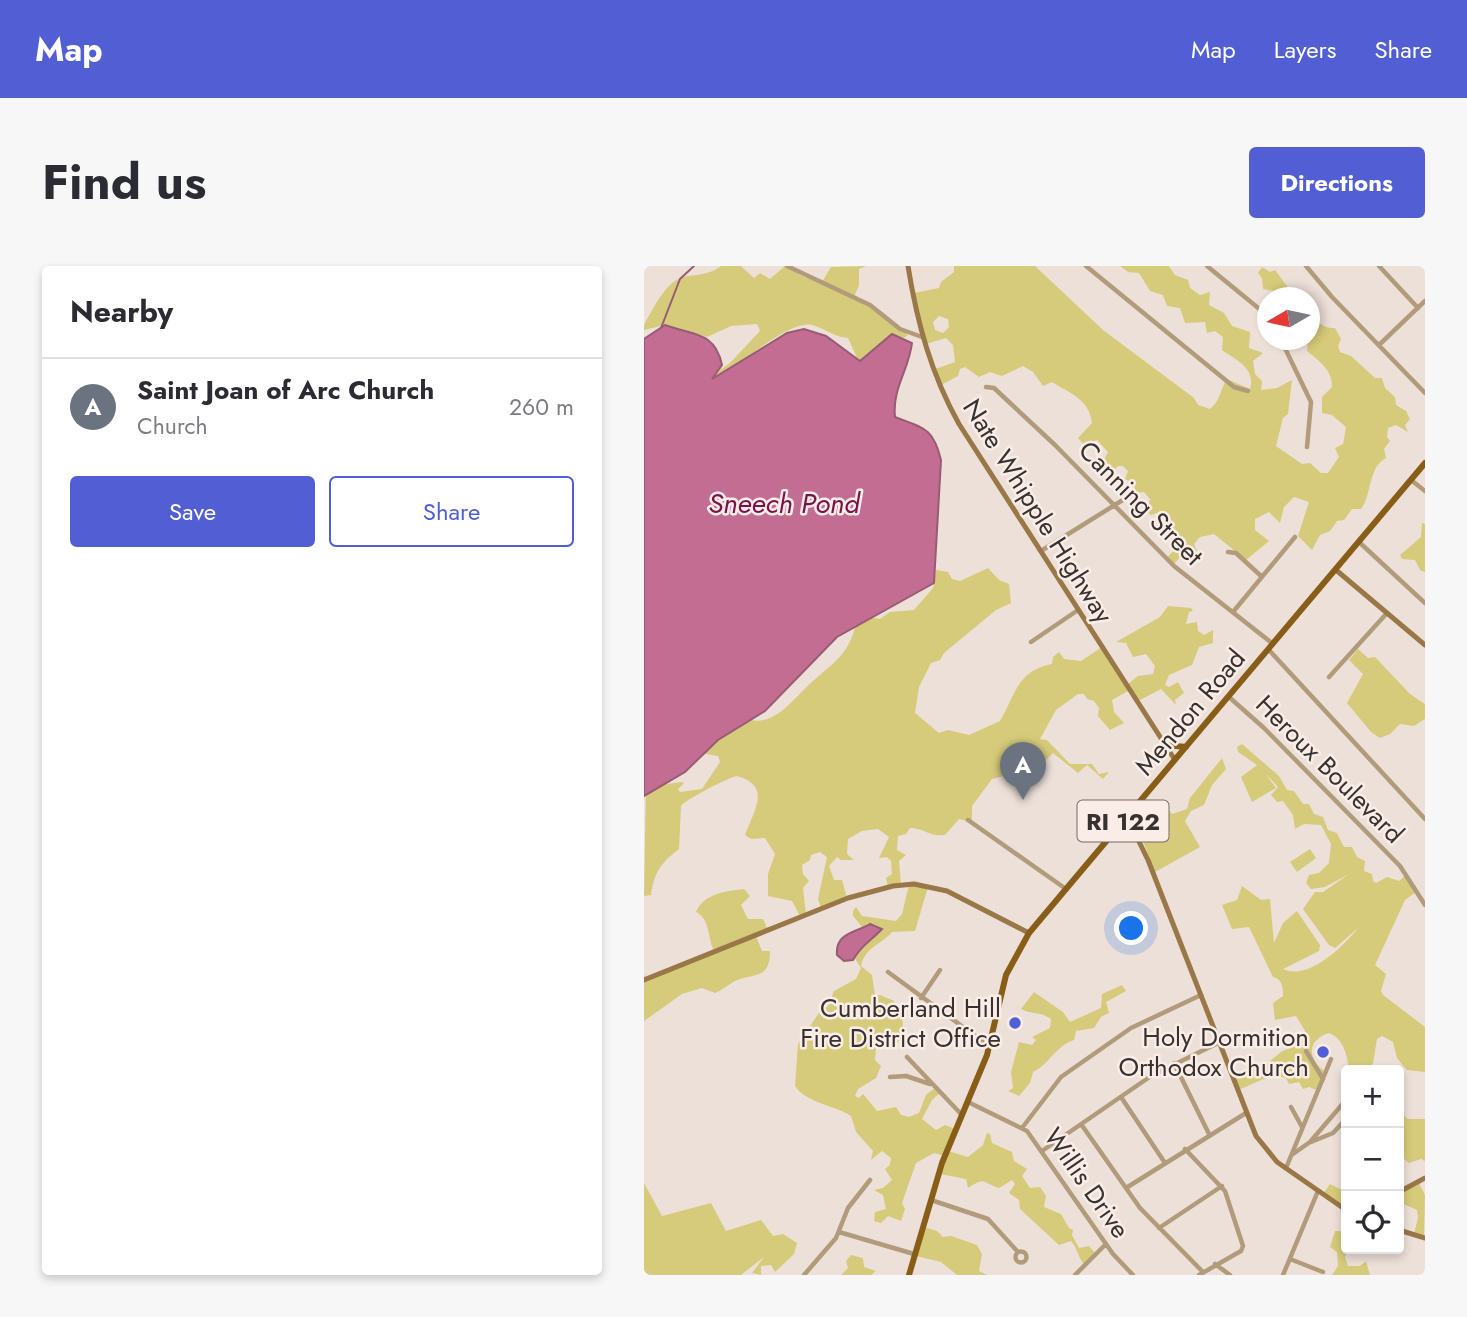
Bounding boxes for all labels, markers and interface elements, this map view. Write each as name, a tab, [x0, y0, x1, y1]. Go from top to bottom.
text: Map	[35, 26, 103, 73]
text: Map	[1191, 32, 1236, 67]
text: Layers	[1274, 32, 1336, 67]
text: Share	[1374, 32, 1432, 67]
text: Find us	[42, 147, 206, 217]
button: Directions	[1249, 147, 1425, 218]
north arrow	[1257, 287, 1320, 350]
text: Nearby	[70, 290, 173, 333]
text: Saint Joan of Arc Church	[137, 371, 434, 409]
text: A	[85, 390, 101, 424]
text: 260 m	[509, 390, 574, 424]
street label: Nate Whipple Highway	[953, 391, 1123, 631]
text: Church	[137, 409, 208, 443]
street label: Canning Street	[1070, 432, 1212, 574]
button: Save	[70, 476, 315, 547]
button: Share	[329, 476, 574, 547]
water label: Sneech Pond	[708, 483, 861, 524]
street label: Mendon Road	[1126, 641, 1254, 783]
street label: Heroux Boulevard	[1247, 686, 1413, 852]
pin: A	[1000, 742, 1046, 800]
road number: RI 122	[1078, 800, 1168, 842]
your location	[1114, 911, 1148, 945]
place label: Cumberland Hill Fire District Office	[800, 989, 1001, 1057]
marker: Cumberland Hill Fire District Office	[1007, 1015, 1023, 1031]
place label: Holy Dormition Orthodox Church	[1118, 1018, 1309, 1086]
marker: Holy Dormition Orthodox Church	[1315, 1044, 1331, 1060]
map controls	[1341, 1065, 1404, 1254]
button: +	[1341, 1065, 1404, 1128]
street label: Willis Drive	[1035, 1120, 1139, 1246]
button: −	[1341, 1128, 1404, 1191]
button: locate	[1341, 1191, 1404, 1254]

